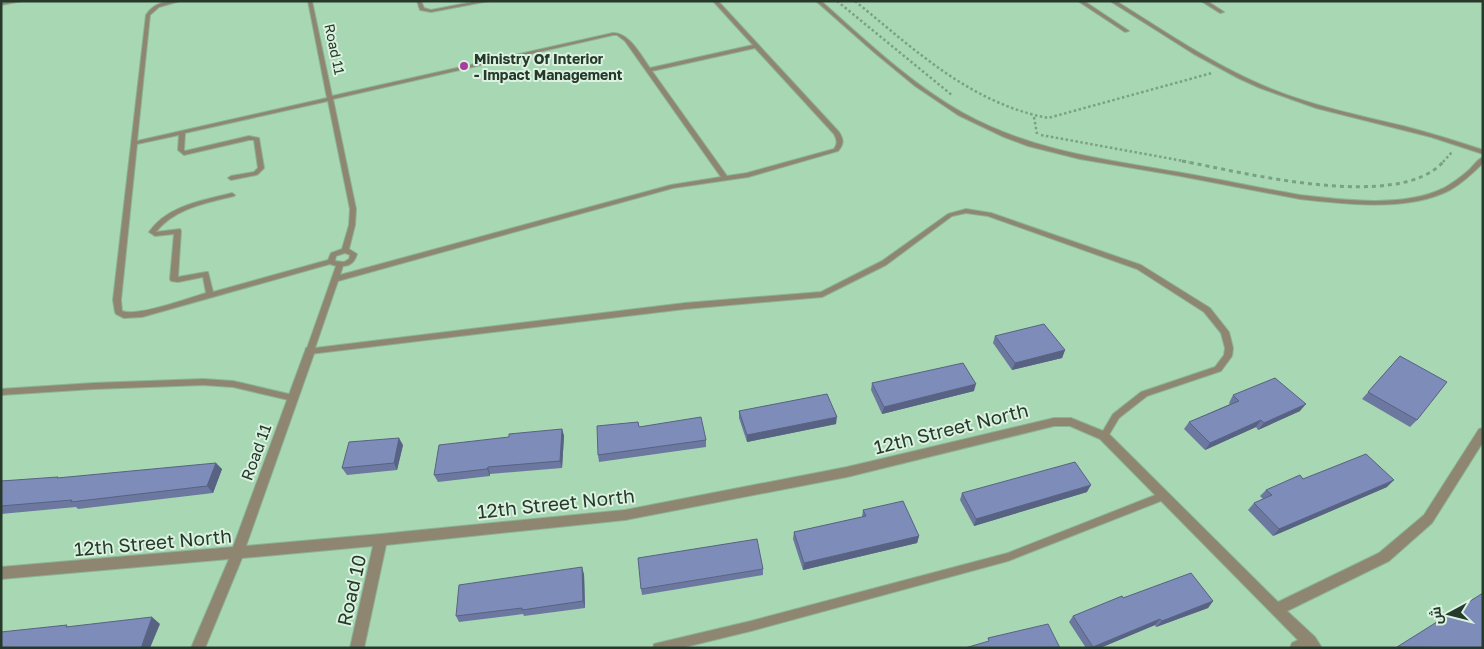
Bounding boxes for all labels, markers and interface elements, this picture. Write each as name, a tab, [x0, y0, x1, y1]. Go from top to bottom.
street label: Road 11	[321, 22, 349, 76]
place label: Ministry Of Interior - Impact Management	[474, 50, 623, 83]
marker: Ministry Of Interior - Impact Management	[458, 60, 470, 72]
street label: 12th Street North	[871, 398, 1031, 458]
street label: Road 11	[237, 421, 276, 483]
street label: 12th Street North	[476, 483, 636, 523]
street label: 12th Street North	[73, 524, 233, 560]
street label: Road 10	[332, 552, 370, 628]
north arrow	[1424, 589, 1474, 639]
text: ش	[1426, 606, 1446, 626]

